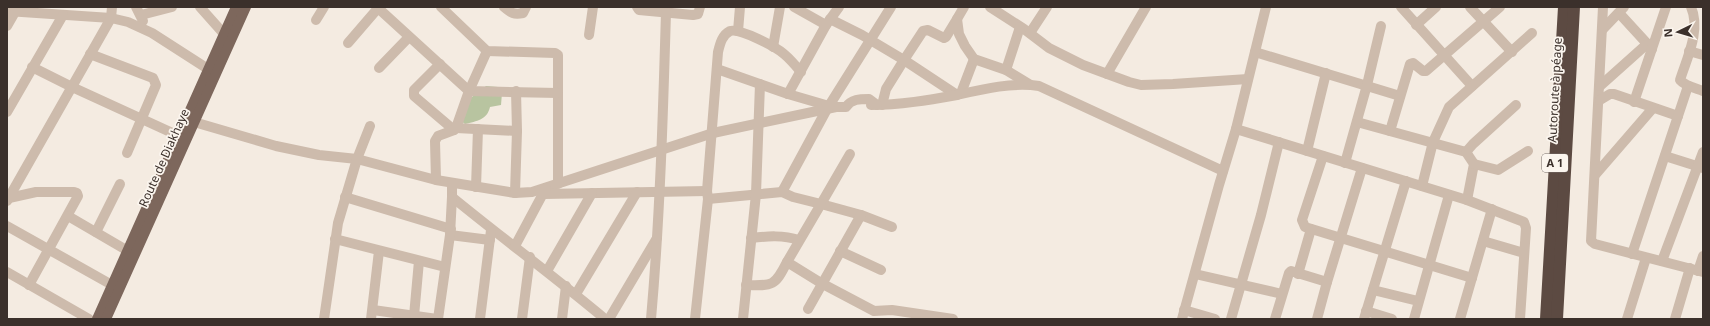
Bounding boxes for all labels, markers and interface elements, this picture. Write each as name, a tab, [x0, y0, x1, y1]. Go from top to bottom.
north arrow	[1658, 12, 1698, 52]
text: N	[1660, 28, 1675, 38]
street label: Autoroute à péage	[1543, 37, 1566, 143]
street label: Route de Diakhaye	[134, 106, 193, 210]
road number: A 1	[1542, 154, 1568, 172]

